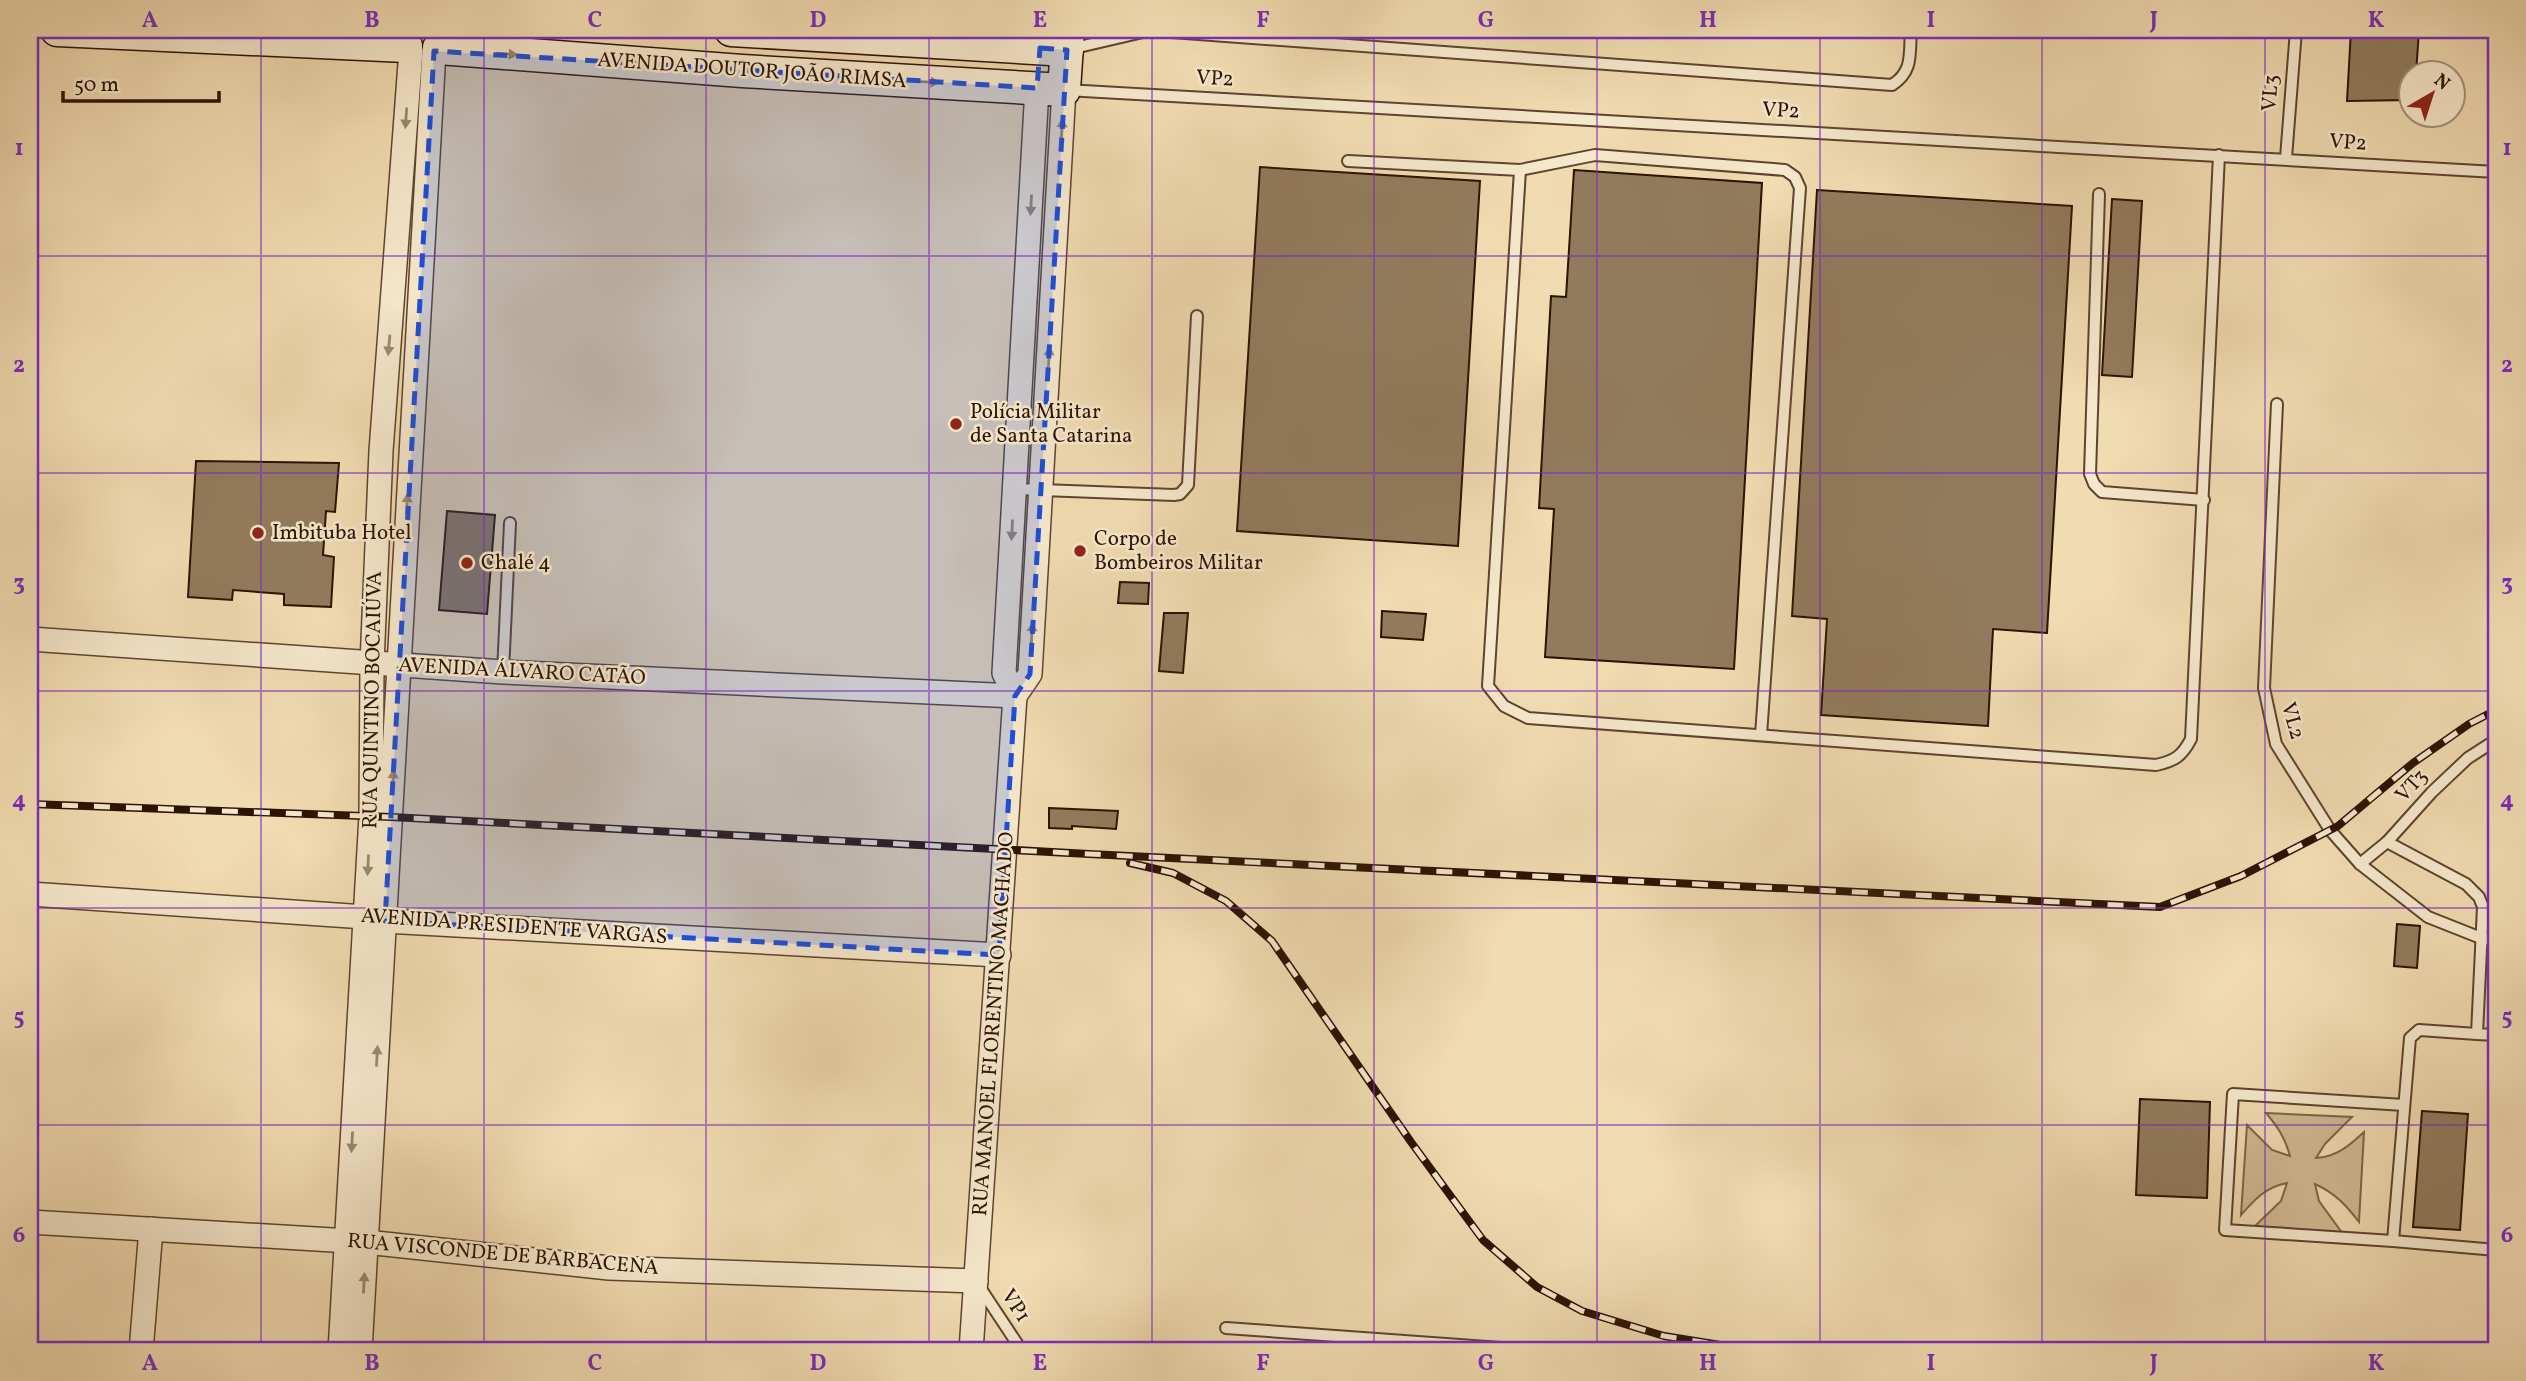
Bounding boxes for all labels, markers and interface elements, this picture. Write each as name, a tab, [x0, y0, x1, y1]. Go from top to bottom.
text: A	[142, 5, 158, 37]
text: B	[364, 5, 380, 37]
text: C	[588, 5, 602, 37]
text: D	[810, 5, 827, 37]
text: E	[1033, 5, 1047, 37]
text: F	[1256, 5, 1270, 37]
text: G	[1478, 5, 1494, 37]
text: H	[1699, 5, 1717, 37]
text: I	[1927, 5, 1935, 37]
text: J	[2149, 5, 2158, 37]
text: K	[2368, 5, 2385, 37]
street label: AVENIDA DOUTOR JOÃO RIMSA	[596, 46, 908, 96]
one-way arrow	[496, 49, 518, 60]
scale bar	[63, 60, 219, 104]
north arrow	[2396, 60, 2466, 130]
street label: VP2	[1195, 64, 1235, 94]
text: N	[2428, 68, 2455, 97]
text: 50 m	[74, 71, 119, 100]
street label: VL3	[2255, 74, 2287, 112]
one-way arrow	[919, 77, 941, 88]
street label: VP2	[1761, 96, 1801, 126]
one-way arrow	[401, 107, 412, 129]
one-way arrow	[1057, 118, 1068, 140]
street label: VP2	[2328, 127, 2368, 159]
text: 1	[14, 133, 24, 165]
text: 1	[2502, 133, 2512, 165]
one-way arrow	[1025, 195, 1036, 217]
one-way arrow	[383, 334, 394, 356]
one-way arrow	[1043, 345, 1054, 367]
text: 2	[13, 350, 25, 382]
text: 2	[2501, 350, 2513, 382]
place label: Polícia Militar de Santa Catarina	[970, 398, 1132, 451]
marker: Polícia Militar de Santa Catarina	[948, 416, 964, 432]
one-way arrow	[402, 493, 413, 515]
place label: Imbituba Hotel	[272, 519, 412, 548]
one-way arrow	[1006, 520, 1017, 542]
marker: Imbituba Hotel	[250, 525, 266, 541]
place label: Corpo de Bombeiros Militar	[1094, 525, 1263, 578]
marker: Corpo de Bombeiros Militar	[1072, 543, 1088, 559]
place label: Chalé 4	[481, 549, 551, 578]
marker: Chalé 4	[459, 555, 475, 571]
text: 3	[13, 568, 25, 600]
text: 3	[2501, 568, 2513, 600]
street label: RUA QUINTINO BOCAIÚVA	[356, 571, 390, 829]
one-way arrow	[1027, 621, 1038, 643]
street label: AVENIDA ÁLVARO CATÃO	[398, 651, 646, 693]
street label: VL2	[2273, 699, 2311, 743]
street label: VT3	[2389, 763, 2435, 809]
one-way arrow	[387, 769, 398, 791]
text: 4	[12, 785, 26, 817]
text: 4	[2500, 785, 2514, 817]
street label: RUA MANOEL FLORENTINO MACHADO	[966, 831, 1022, 1217]
one-way arrow	[362, 855, 373, 877]
street label: AVENIDA PRESIDENTE VARGAS	[360, 902, 668, 952]
text: 5	[13, 1002, 25, 1034]
text: 5	[2501, 1002, 2513, 1034]
one-way arrow	[372, 1045, 383, 1067]
one-way arrow	[346, 1131, 357, 1153]
text: 6	[13, 1220, 25, 1252]
text: 6	[2501, 1220, 2513, 1252]
street label: RUA VISCONDE DE BARBACENA	[346, 1227, 660, 1283]
one-way arrow	[358, 1272, 369, 1294]
street label: VP1	[993, 1284, 1037, 1328]
text: A	[142, 1348, 158, 1380]
text: B	[364, 1348, 380, 1380]
text: C	[588, 1348, 602, 1380]
text: D	[810, 1348, 827, 1380]
text: E	[1033, 1348, 1047, 1380]
text: F	[1256, 1348, 1270, 1380]
text: G	[1478, 1348, 1494, 1380]
text: H	[1699, 1348, 1717, 1380]
text: I	[1927, 1348, 1935, 1380]
text: J	[2149, 1348, 2158, 1380]
text: K	[2368, 1348, 2385, 1380]

